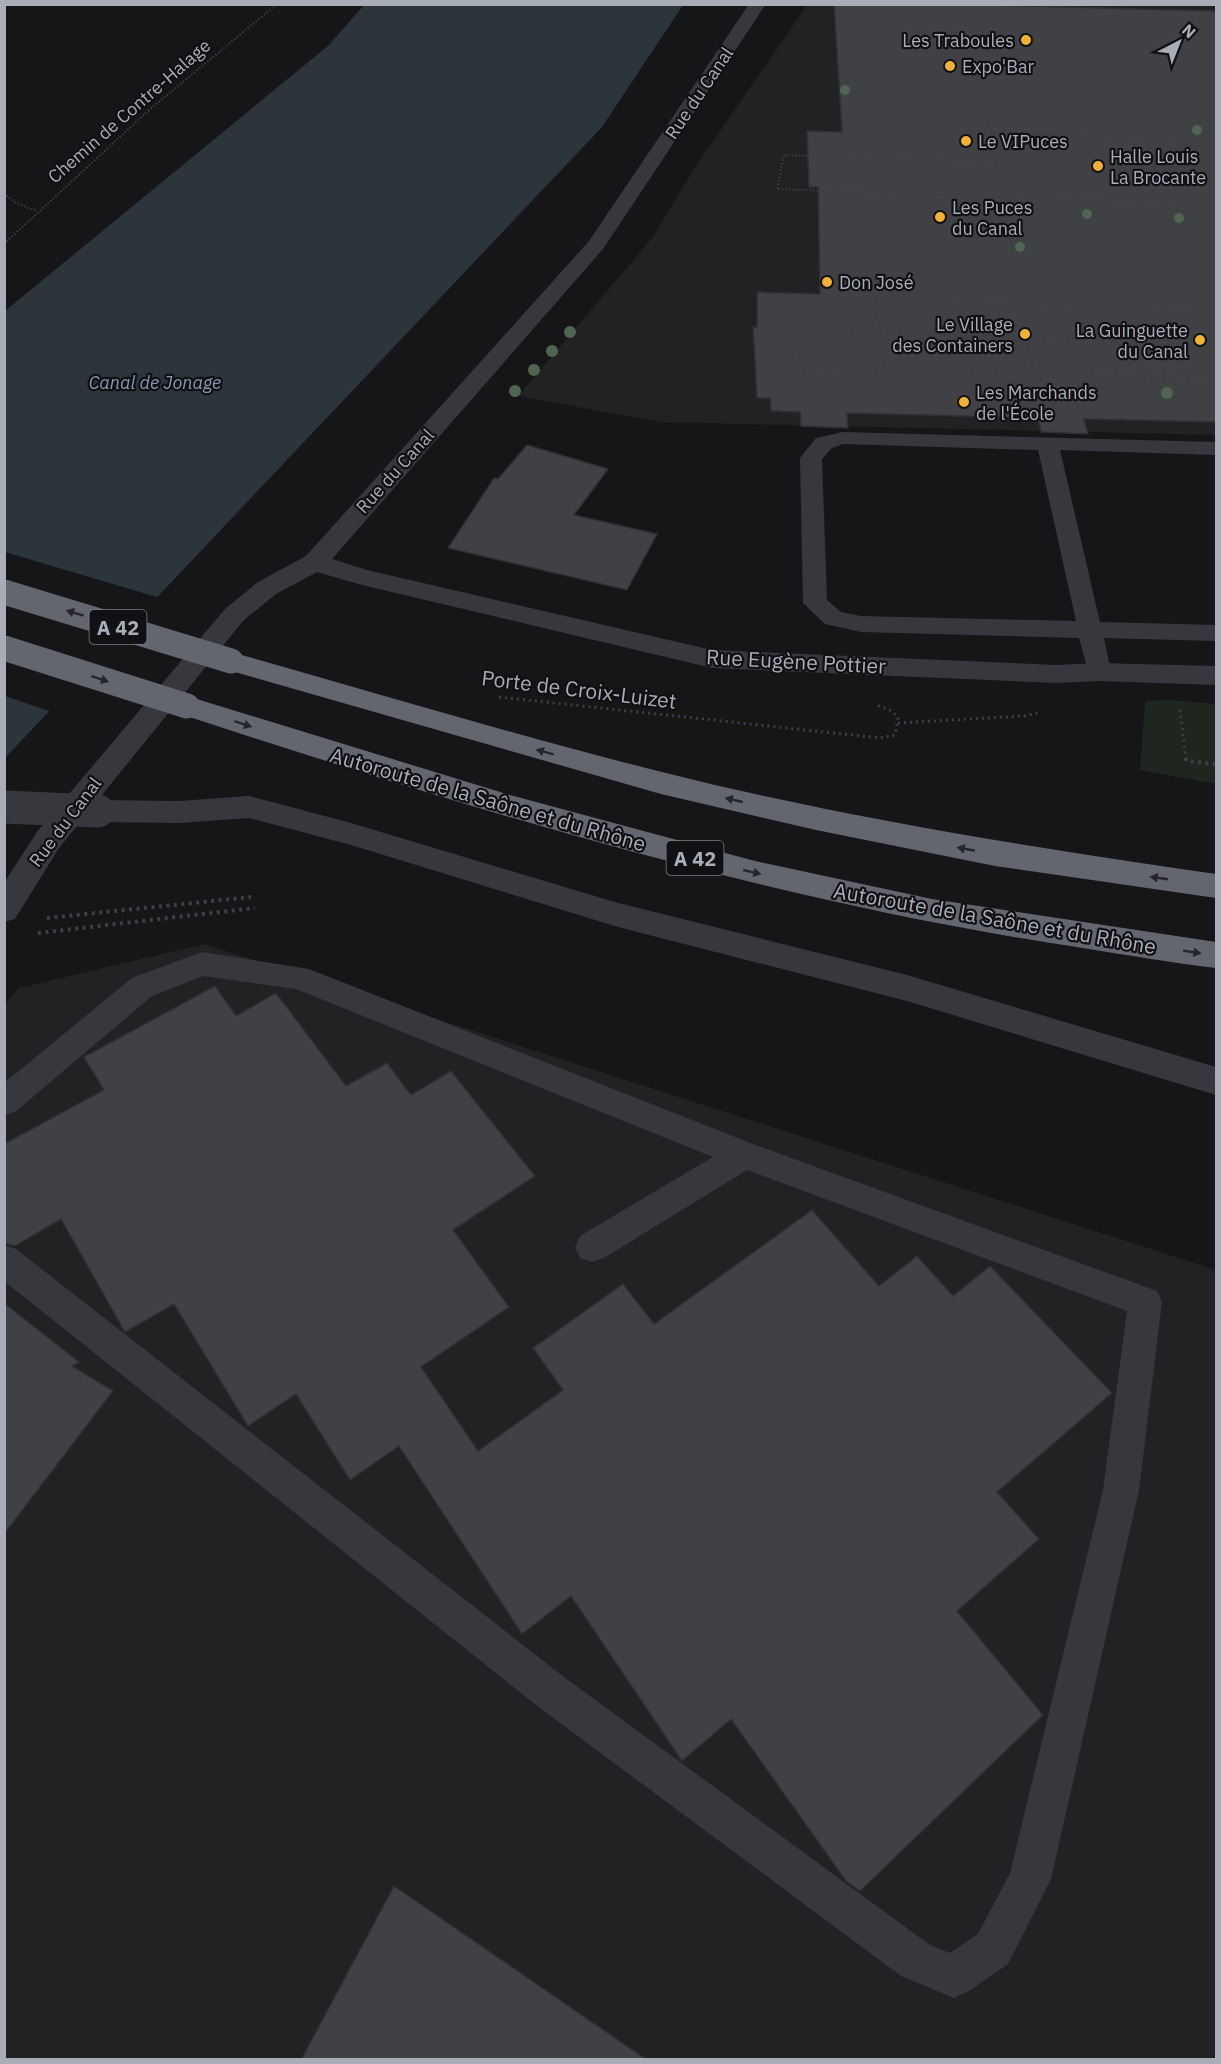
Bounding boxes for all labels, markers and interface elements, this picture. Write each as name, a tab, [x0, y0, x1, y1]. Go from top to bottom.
north arrow	[1149, 12, 1209, 72]
text: N	[1178, 20, 1200, 42]
place label: Les Traboules	[902, 29, 1014, 52]
marker: Les Traboules	[1019, 33, 1033, 47]
street label: Chemin de Contre-Halage	[43, 34, 215, 188]
street label: Rue du Canal	[660, 42, 738, 143]
place label: Expo'Bar	[962, 55, 1035, 78]
marker: Expo'Bar	[943, 59, 957, 73]
place label: Le VIPuces	[978, 130, 1068, 153]
marker: Le VIPuces	[959, 134, 973, 148]
place label: Halle Louis La Brocante	[1110, 145, 1206, 189]
marker: Halle Louis La Brocante	[1091, 159, 1105, 173]
place label: Les Puces du Canal	[952, 196, 1032, 240]
marker: Les Puces du Canal	[933, 210, 947, 224]
place label: Don José	[839, 271, 914, 294]
marker: Don José	[820, 275, 834, 289]
place label: Le Village des Containers	[892, 313, 1013, 357]
place label: La Guinguette du Canal	[1076, 319, 1188, 363]
marker: Le Village des Containers	[1018, 327, 1032, 341]
marker: La Guinguette du Canal	[1193, 333, 1207, 347]
water label: Canal de Jonage	[89, 371, 221, 394]
place label: Les Marchands de l'École	[976, 381, 1097, 425]
marker: Les Marchands de l'École	[957, 395, 971, 409]
street label: Rue du Canal	[351, 424, 439, 518]
one-way arrow	[66, 608, 84, 618]
road number: A 42	[90, 610, 146, 644]
street label: Rue Eugène Pottier	[705, 642, 887, 680]
street label: Porte de Croix-Luizet	[480, 663, 678, 715]
one-way arrow	[91, 674, 109, 684]
one-way arrow	[234, 720, 252, 729]
street label: Autoroute de la Saône et du Rhône	[327, 740, 649, 858]
one-way arrow	[536, 747, 554, 756]
street label: Rue du Canal	[24, 773, 106, 871]
one-way arrow	[725, 795, 743, 805]
road number: A 42	[666, 841, 724, 875]
one-way arrow	[956, 843, 975, 853]
one-way arrow	[743, 868, 762, 877]
one-way arrow	[1149, 873, 1168, 882]
street label: Autoroute de la Saône et du Rhône	[831, 876, 1159, 960]
one-way arrow	[1183, 947, 1202, 956]

